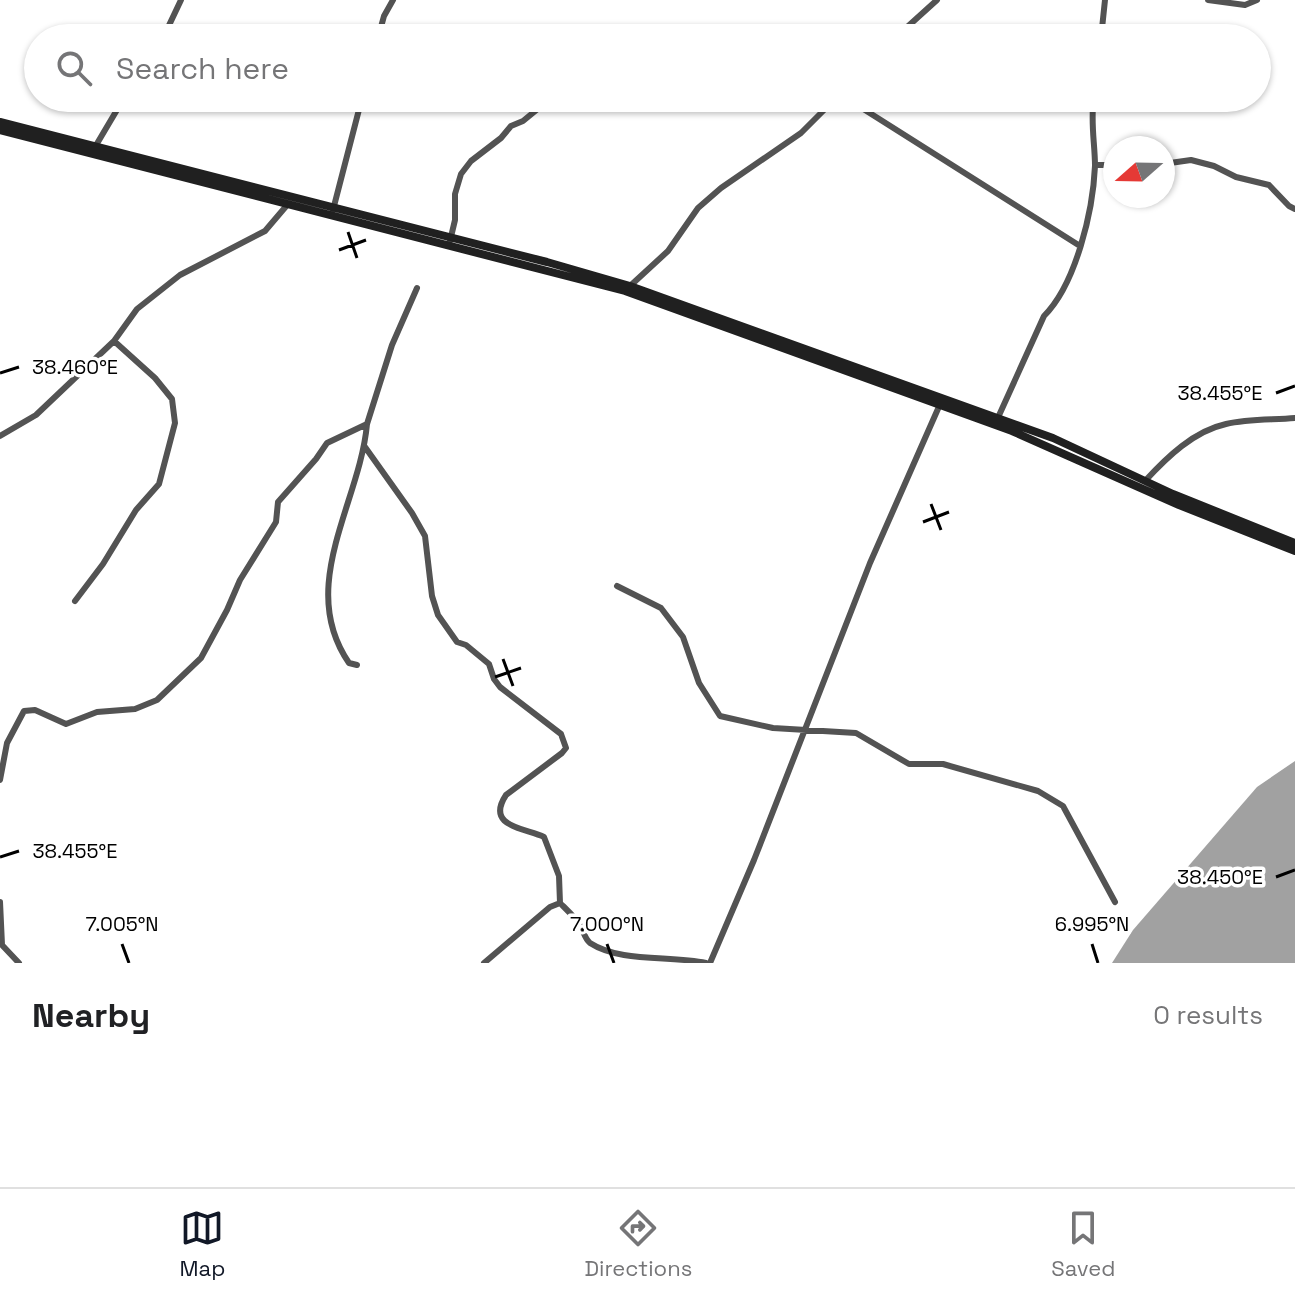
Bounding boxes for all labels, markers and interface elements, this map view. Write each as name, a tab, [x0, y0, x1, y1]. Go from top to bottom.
search box	[24, 24, 1271, 112]
icon: search	[52, 46, 96, 90]
text: Search here	[116, 49, 289, 88]
north arrow	[1103, 136, 1175, 208]
text: 38.460°E	[32, 354, 118, 380]
text: 38.455°E	[1178, 380, 1262, 406]
text: 38.455°E	[33, 838, 117, 864]
text: 38.450°E	[1177, 864, 1263, 890]
text: 7.005°N	[85, 911, 159, 937]
text: 7.000°N	[570, 911, 644, 937]
text: 6.995°N	[1055, 911, 1129, 937]
text: Nearby	[32, 994, 150, 1037]
text: 0 results	[1153, 998, 1263, 1032]
tab: Map	[180, 1206, 225, 1282]
tab: Directions	[584, 1206, 692, 1282]
tab: Saved	[1051, 1206, 1115, 1282]

